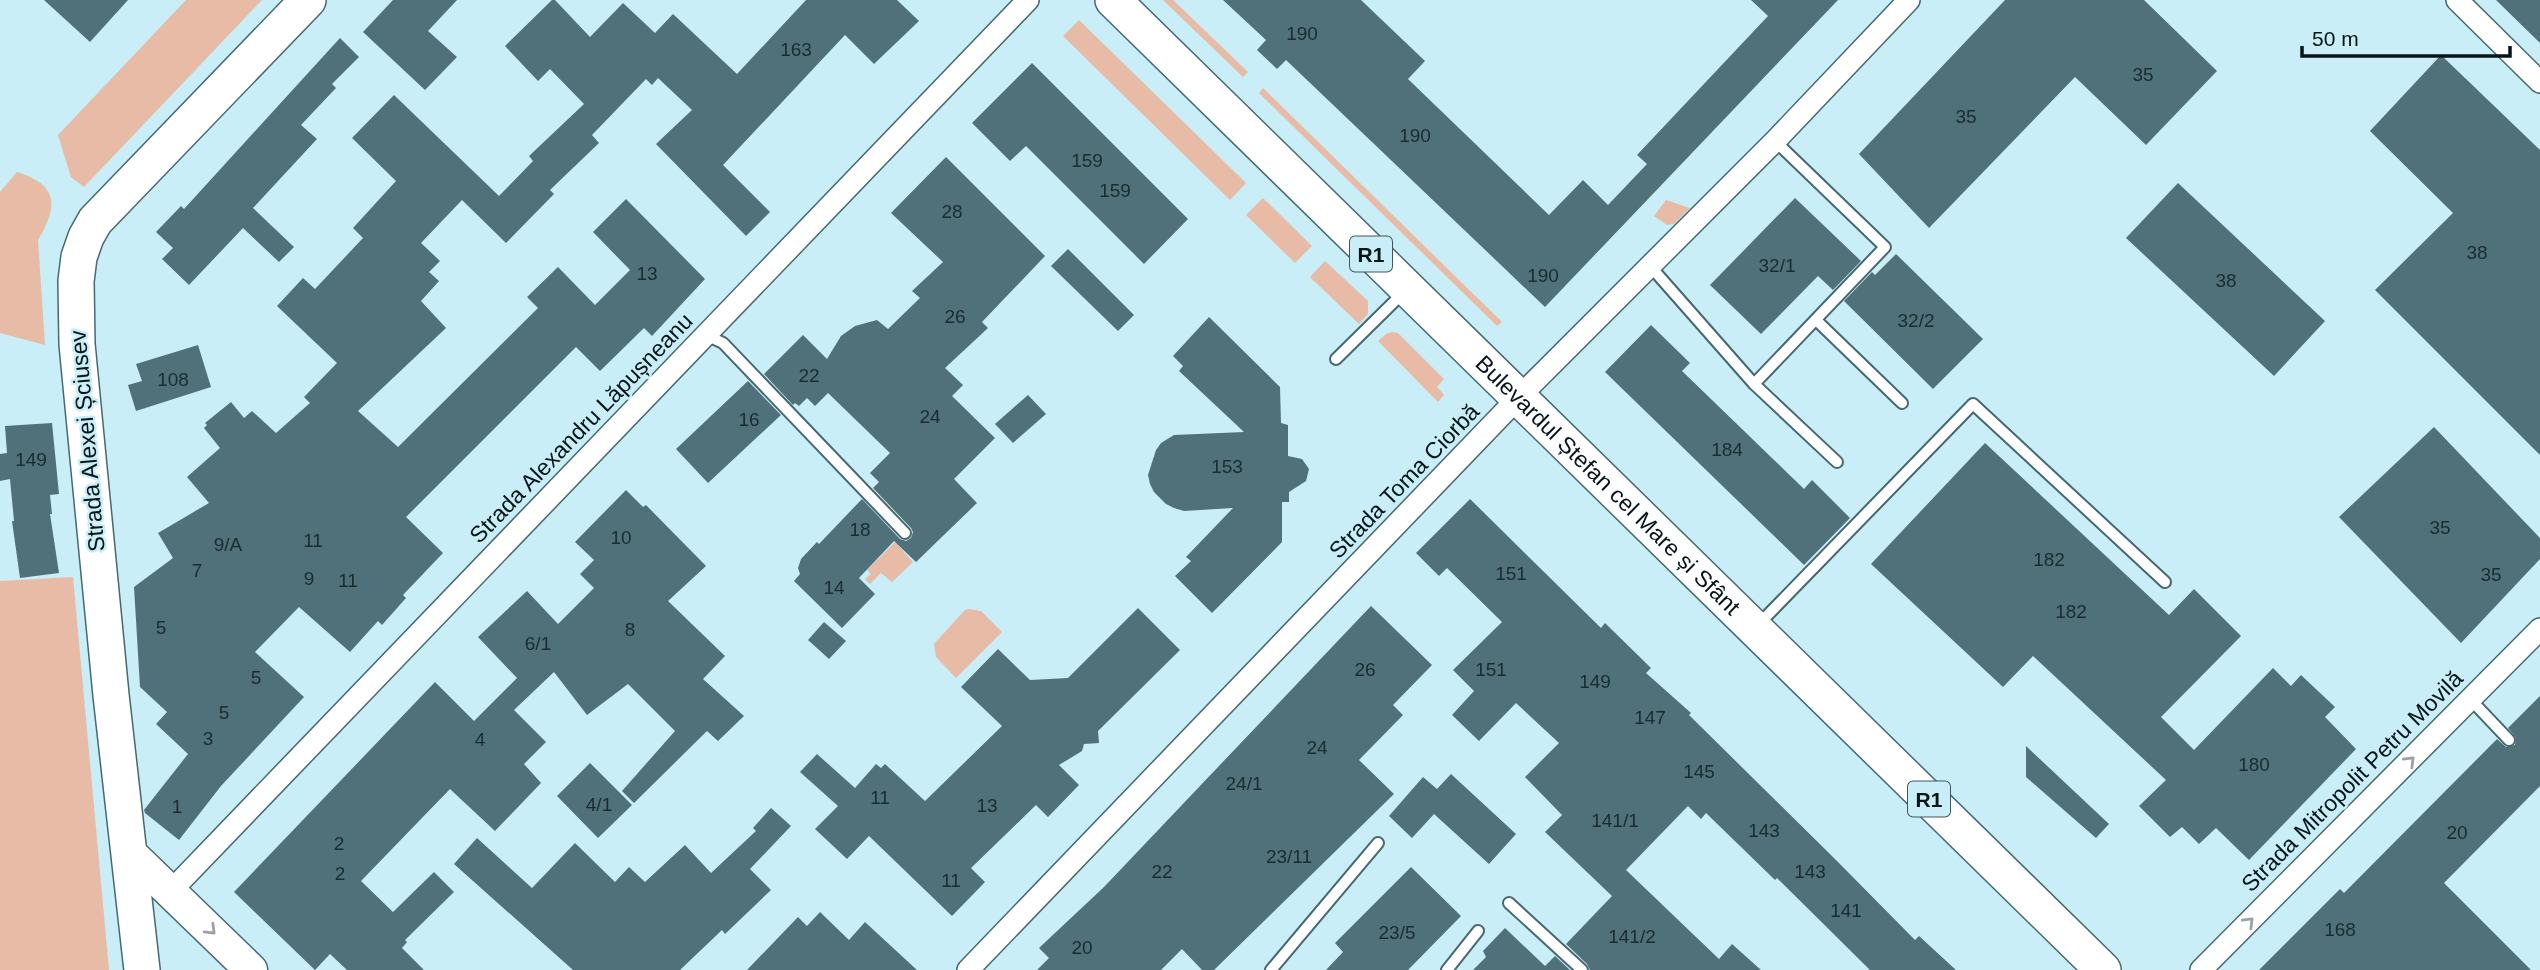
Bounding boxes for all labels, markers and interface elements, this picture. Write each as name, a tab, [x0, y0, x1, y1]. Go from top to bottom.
scale bar	[2302, 14, 2510, 58]
house number: 190	[1286, 23, 1318, 44]
text: 50 m	[2312, 27, 2359, 50]
house number: 163	[780, 39, 812, 60]
house number: 35	[2132, 64, 2154, 85]
house number: 35	[1955, 106, 1977, 127]
house number: 190	[1399, 125, 1431, 146]
house number: 159	[1071, 150, 1103, 171]
house number: 159	[1099, 180, 1131, 201]
house number: 28	[941, 201, 963, 222]
road number: R1	[1350, 236, 1392, 272]
house number: 38	[2466, 242, 2488, 263]
house number: 32/1	[1759, 255, 1795, 276]
house number: 13	[636, 263, 658, 284]
house number: 190	[1527, 265, 1559, 286]
house number: 38	[2215, 270, 2237, 291]
house number: 26	[944, 306, 966, 327]
street label: Strada Alexandru Lăpușneanu	[464, 308, 698, 548]
house number: 32/2	[1898, 310, 1934, 331]
street label: Strada Alexei Șciusev	[64, 329, 110, 553]
street label: Bulevardul Ștefan cel Mare și Sfânt	[1471, 350, 1746, 620]
house number: 22	[798, 365, 820, 386]
house number: 108	[157, 369, 189, 390]
street label: Strada Toma Ciorbă	[1324, 398, 1484, 563]
house number: 24	[919, 406, 941, 427]
house number: 16	[738, 409, 760, 430]
house number: 184	[1711, 439, 1743, 460]
house number: 149	[15, 449, 47, 470]
house number: 153	[1211, 456, 1243, 477]
house number: 35	[2429, 517, 2451, 538]
house number: 18	[849, 519, 871, 540]
house number: 10	[610, 527, 632, 548]
house number: 11	[303, 530, 323, 551]
house number: 9/A	[214, 534, 243, 555]
house number: 182	[2033, 549, 2065, 570]
house number: 7	[192, 560, 202, 581]
house number: 151	[1495, 563, 1527, 584]
house number: 35	[2480, 564, 2502, 585]
house number: 9	[304, 568, 314, 589]
house number: 11	[338, 570, 358, 591]
house number: 14	[823, 577, 845, 598]
house number: 182	[2055, 601, 2087, 622]
house number: 5	[156, 617, 166, 638]
house number: 8	[625, 619, 635, 640]
house number: 6/1	[525, 633, 551, 654]
house number: 26	[1354, 659, 1376, 680]
house number: 151	[1475, 659, 1507, 680]
street label: Strada Mitropolit Petru Movilă	[2236, 665, 2468, 897]
house number: 5	[251, 667, 261, 688]
house number: 149	[1579, 671, 1611, 692]
house number: 5	[219, 702, 229, 723]
house number: 147	[1634, 707, 1666, 728]
house number: 3	[203, 728, 213, 749]
house number: 4	[475, 729, 486, 750]
house number: 24	[1306, 737, 1328, 758]
house number: 180	[2238, 754, 2270, 775]
one-way arrow	[2401, 756, 2414, 769]
house number: 145	[1683, 761, 1715, 782]
house number: 24/1	[1226, 773, 1262, 794]
road number: R1	[1908, 782, 1950, 816]
house number: 11	[870, 787, 890, 808]
house number: 4/1	[586, 794, 612, 815]
house number: 13	[976, 795, 998, 816]
house number: 1	[172, 796, 182, 817]
house number: 141/1	[1591, 810, 1639, 831]
house number: 143	[1748, 820, 1780, 841]
house number: 20	[2446, 822, 2468, 843]
house number: 2	[334, 833, 344, 854]
house number: 23/11	[1266, 846, 1312, 867]
house number: 22	[1151, 861, 1173, 882]
house number: 143	[1794, 861, 1826, 882]
house number: 2	[335, 863, 345, 884]
house number: 11	[941, 870, 961, 891]
house number: 141	[1830, 900, 1862, 921]
one-way arrow	[2241, 917, 2254, 930]
house number: 168	[2324, 919, 2356, 940]
one-way arrow	[203, 922, 216, 935]
house number: 23/5	[1379, 922, 1415, 943]
house number: 141/2	[1608, 926, 1656, 947]
house number: 20	[1071, 937, 1093, 958]

